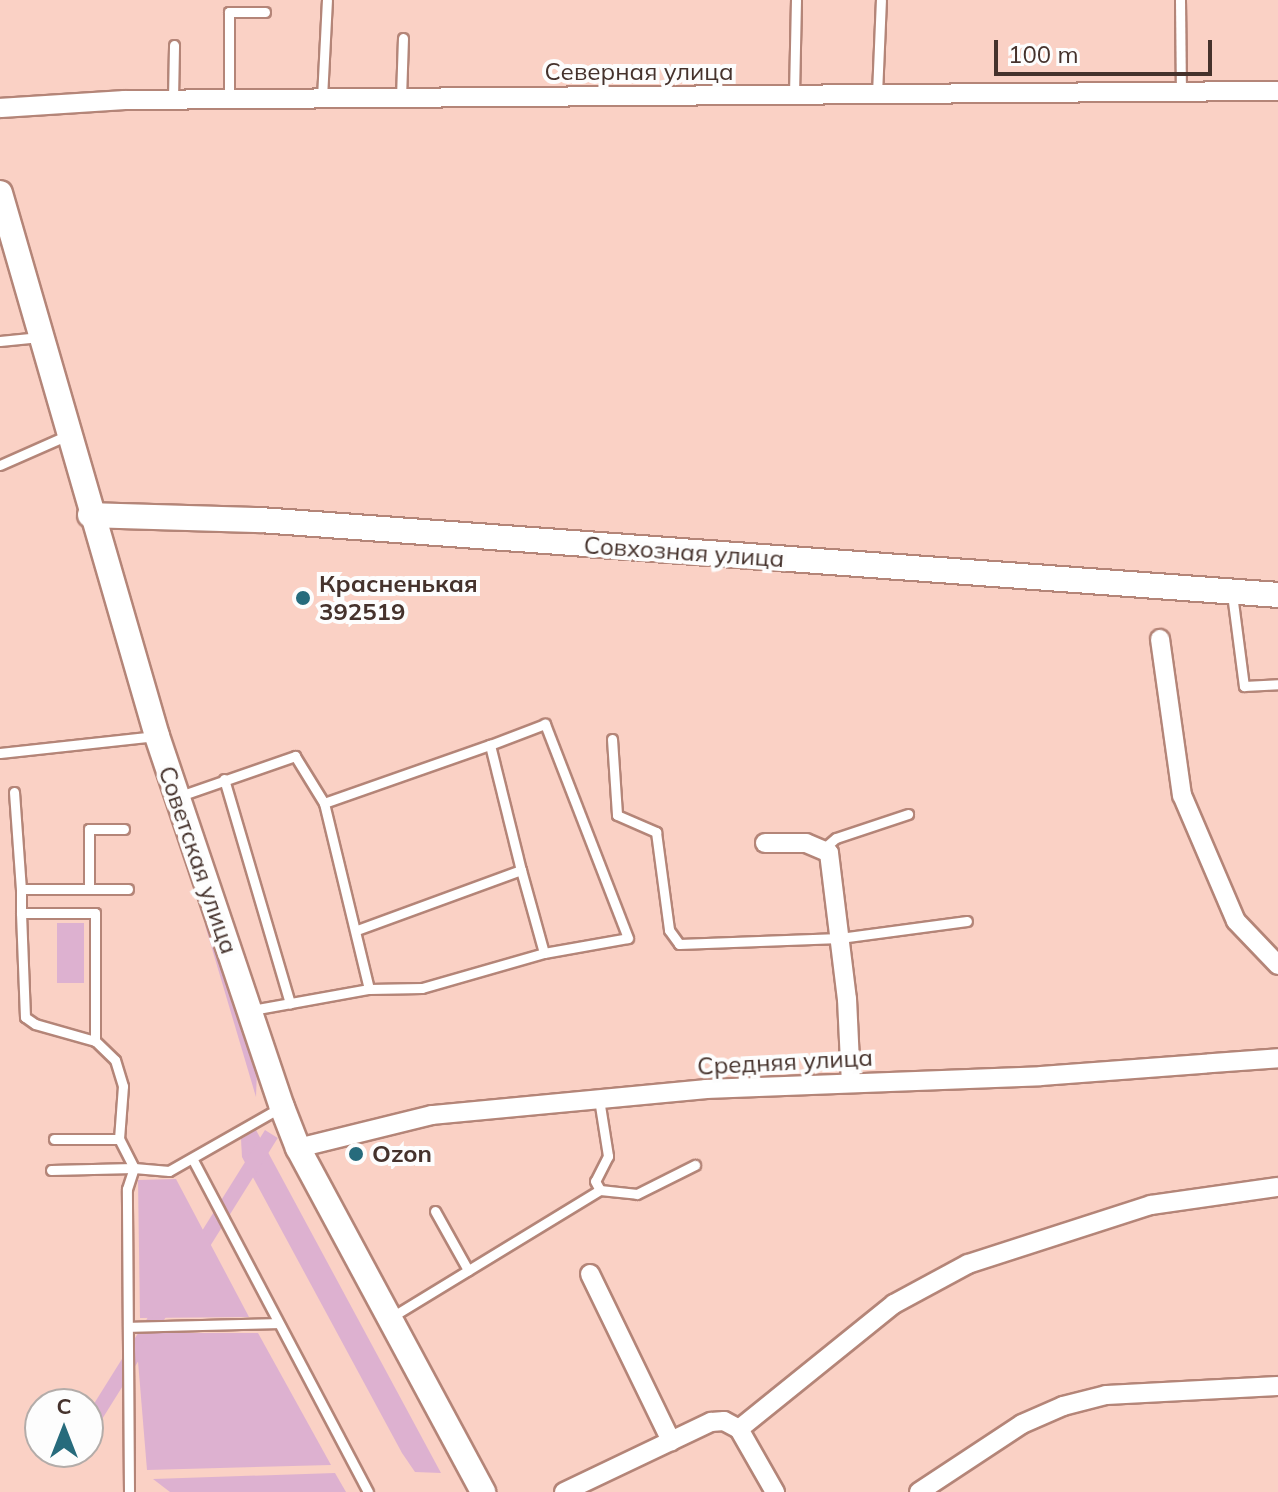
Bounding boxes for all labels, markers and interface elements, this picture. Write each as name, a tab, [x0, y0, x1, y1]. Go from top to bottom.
scale bar	[998, 24, 1216, 74]
text: 100 m	[1008, 39, 1079, 69]
street label: Северная улица	[544, 58, 734, 86]
street label: Совхозная улица	[583, 531, 785, 573]
place label: Красненькая 392519	[319, 570, 478, 626]
marker: Красненькая 392519	[294, 589, 312, 607]
street label: Советская улица	[152, 762, 244, 958]
street label: Средняя улица	[696, 1043, 874, 1081]
place label: Ozon	[372, 1140, 432, 1168]
marker: Ozon	[347, 1145, 365, 1163]
north arrow	[24, 1388, 104, 1468]
text: С	[56, 1392, 72, 1420]

